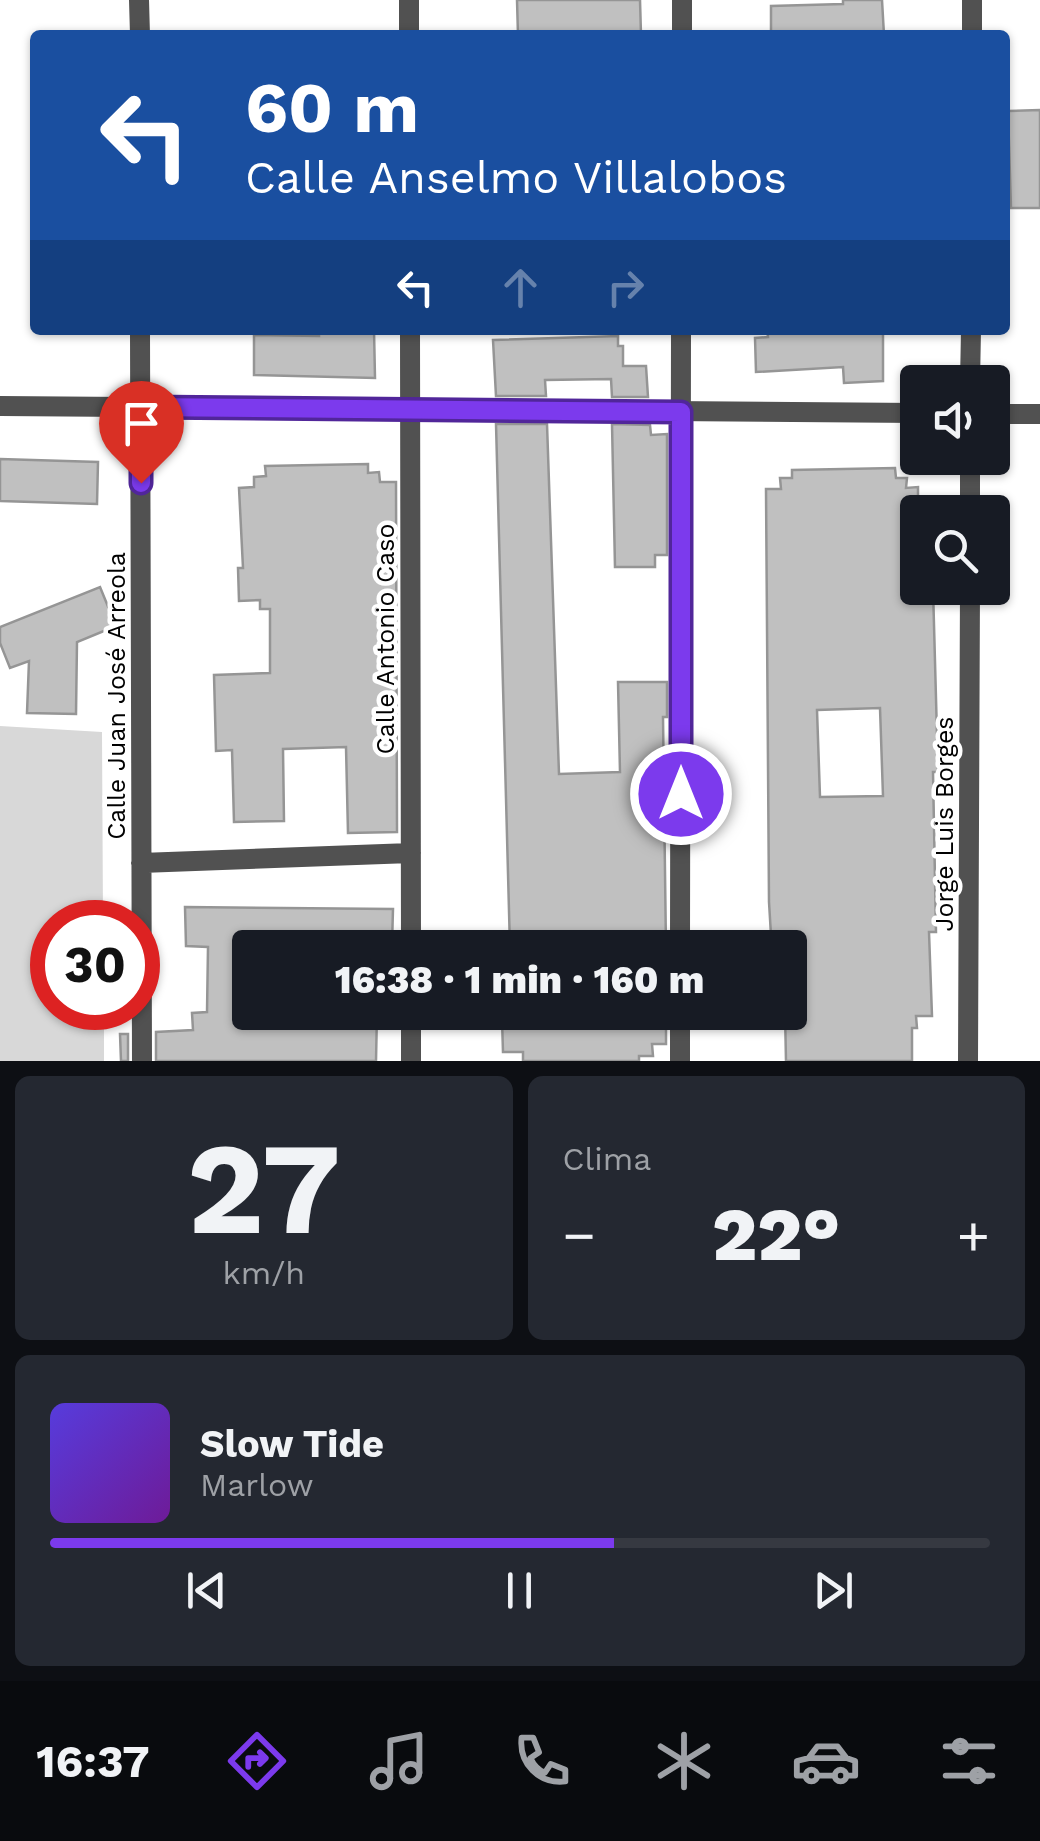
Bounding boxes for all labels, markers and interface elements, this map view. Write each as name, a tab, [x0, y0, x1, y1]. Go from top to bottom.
text: 60 m	[245, 67, 419, 149]
icon: left	[80, 70, 210, 200]
text: Calle Anselmo Villalobos	[245, 151, 787, 204]
icon: left	[388, 260, 443, 315]
icon: ahead	[493, 260, 548, 315]
icon: right	[598, 260, 653, 315]
map controls	[900, 365, 1010, 605]
button: sound	[900, 365, 1010, 475]
pin	[99, 381, 184, 484]
icon: arrive	[114, 396, 169, 451]
button: search	[900, 495, 1010, 605]
street label: Calle Antonio Caso	[371, 524, 400, 754]
street label: Calle Juan José Arreola	[102, 552, 131, 840]
street label: Jorge Luis Borges	[930, 716, 959, 932]
position arrow	[629, 742, 733, 846]
speed limit sign: 30	[30, 900, 160, 1030]
text: 16:38 · 1 min · 160 m	[335, 958, 704, 1002]
text: 27	[187, 1112, 341, 1265]
text: Clima	[563, 1140, 651, 1178]
text: 22°	[712, 1190, 840, 1278]
text: −	[563, 1203, 596, 1267]
text: +	[957, 1203, 990, 1267]
text: km/h	[223, 1254, 305, 1292]
text: Slow Tide	[200, 1422, 384, 1466]
text: Marlow	[200, 1466, 314, 1504]
icon: previous	[179, 1563, 234, 1618]
icon: pause	[492, 1563, 547, 1618]
icon: next	[806, 1563, 861, 1618]
icon: directions	[222, 1726, 292, 1796]
icon: music	[364, 1726, 434, 1796]
icon: phone	[507, 1726, 577, 1796]
icon: climate	[649, 1726, 719, 1796]
icon: car	[791, 1726, 861, 1796]
icon: filters	[934, 1726, 1004, 1796]
text: 16:37	[36, 1735, 150, 1788]

